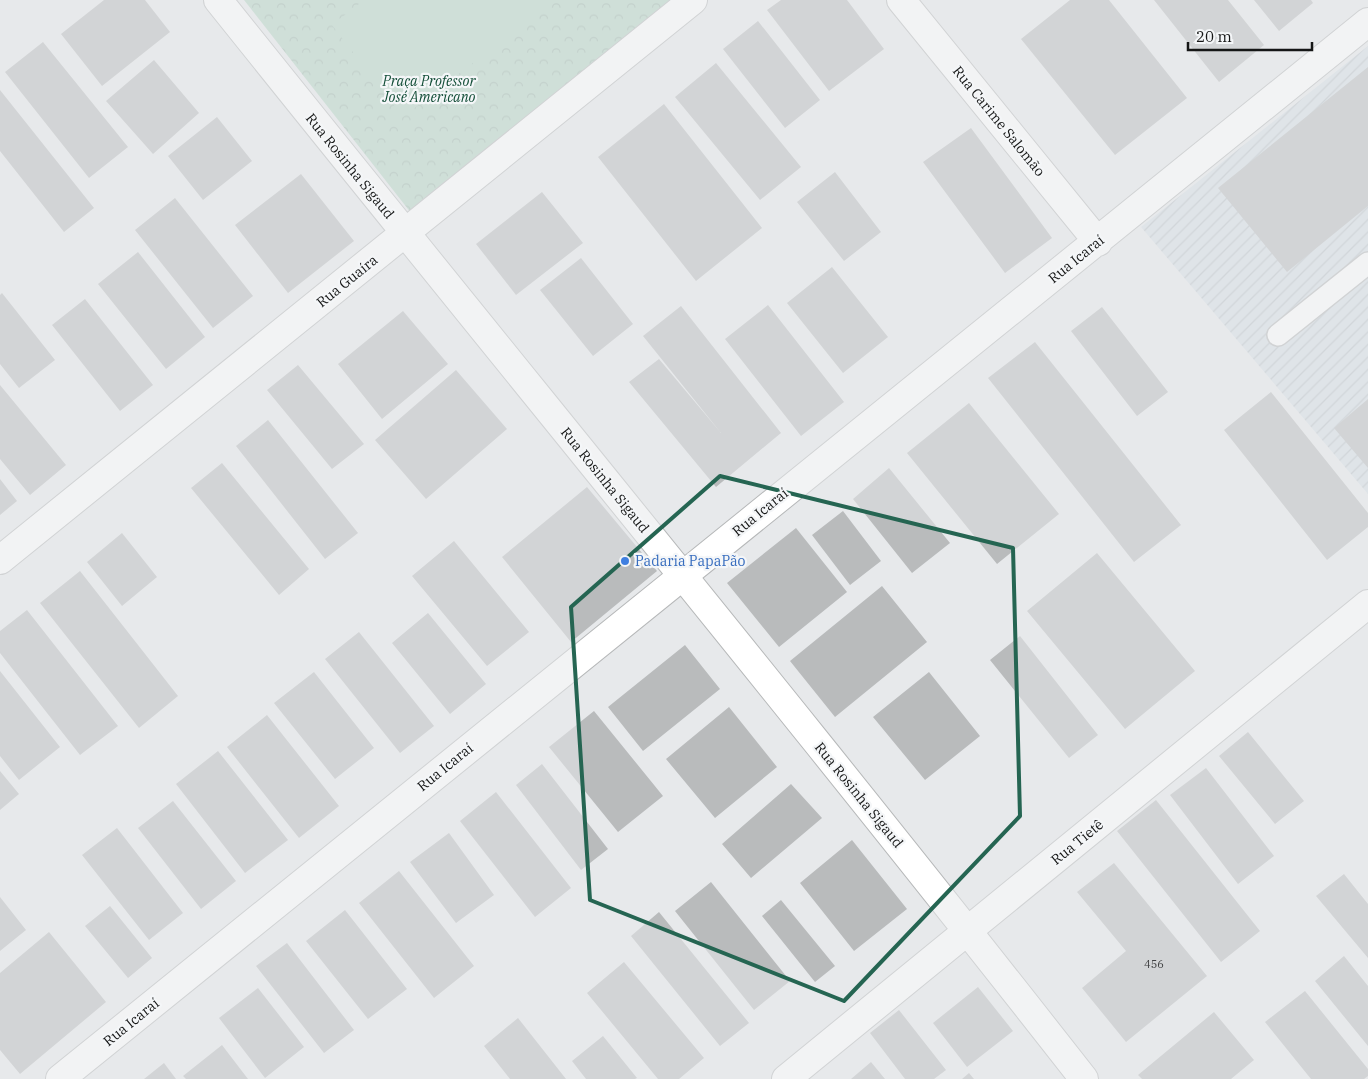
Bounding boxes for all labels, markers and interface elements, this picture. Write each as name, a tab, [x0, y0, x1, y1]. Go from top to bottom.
scale bar	[1188, 20, 1312, 52]
text: 20 m	[1196, 27, 1232, 46]
street label: Rua Carime Salomão	[949, 62, 1049, 180]
park label: Praça Professor José Americano	[381, 72, 476, 106]
street label: Rua Rosinha Sigaud	[302, 110, 398, 223]
street label: Rua Icaraí	[1044, 231, 1108, 287]
street label: Rua Guaíra	[313, 251, 382, 311]
street label: Rua Rosinha Sigaud	[557, 424, 653, 537]
street label: Rua Icaraí	[728, 484, 792, 540]
place label: Padaria PapaPão	[635, 552, 746, 570]
marker: Padaria PapaPão	[619, 555, 631, 567]
street label: Rua Icaraí	[413, 739, 477, 795]
street label: Rua Rosinha Sigaud	[811, 739, 907, 852]
street label: Rua Tietê	[1047, 815, 1107, 869]
house number: 456	[1144, 957, 1164, 971]
street label: Rua Icaraí	[99, 994, 163, 1050]

